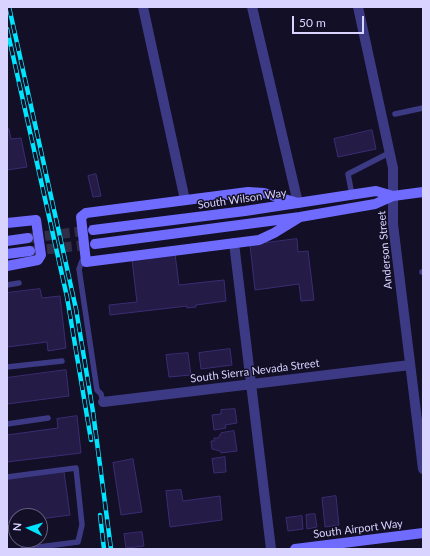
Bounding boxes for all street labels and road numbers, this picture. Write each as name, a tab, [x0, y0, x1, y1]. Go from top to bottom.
street label: South Wilson Way	[197, 186, 287, 212]
street label: Anderson Street	[375, 210, 395, 290]
street label: South Sierra Nevada Street	[190, 357, 320, 385]
street label: South Airport Way	[312, 517, 404, 541]

